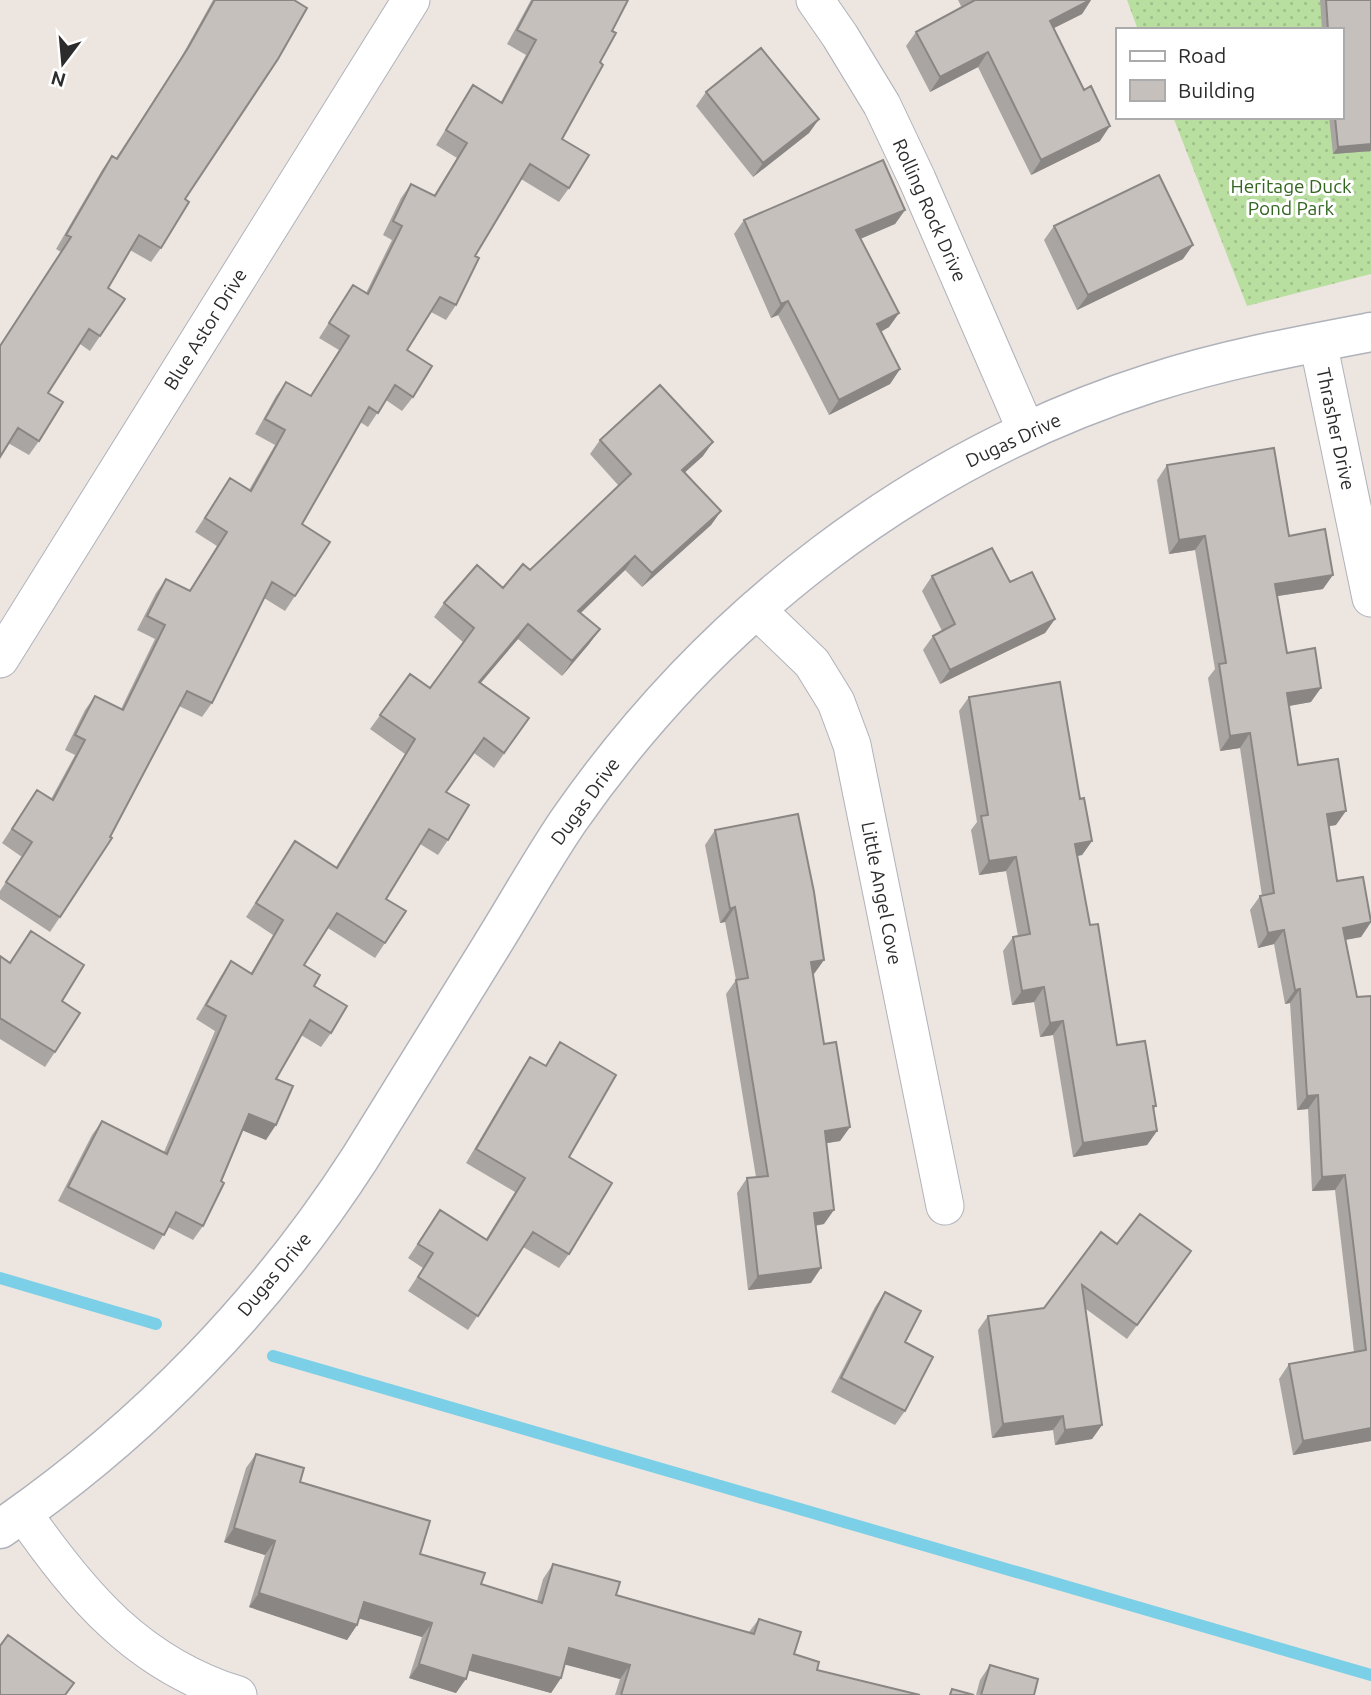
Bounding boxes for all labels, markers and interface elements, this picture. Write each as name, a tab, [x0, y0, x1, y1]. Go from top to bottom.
north arrow	[28, 28, 98, 98]
legend	[1116, 28, 1343, 119]
text: Road	[1178, 43, 1226, 67]
text: N	[48, 67, 68, 92]
text: Building	[1178, 78, 1255, 102]
street label: Rolling Rock Drive	[889, 135, 971, 285]
park label: Heritage Duck Pond Park	[1230, 175, 1352, 219]
street label: Blue Astor Drive	[159, 264, 251, 394]
street label: Thrasher Drive	[1312, 366, 1360, 492]
street label: Dugas Drive	[962, 408, 1064, 472]
street label: Dugas Drive	[546, 753, 624, 849]
street label: Little Angel Cove	[857, 820, 907, 966]
street label: Dugas Drive	[233, 1228, 315, 1320]

